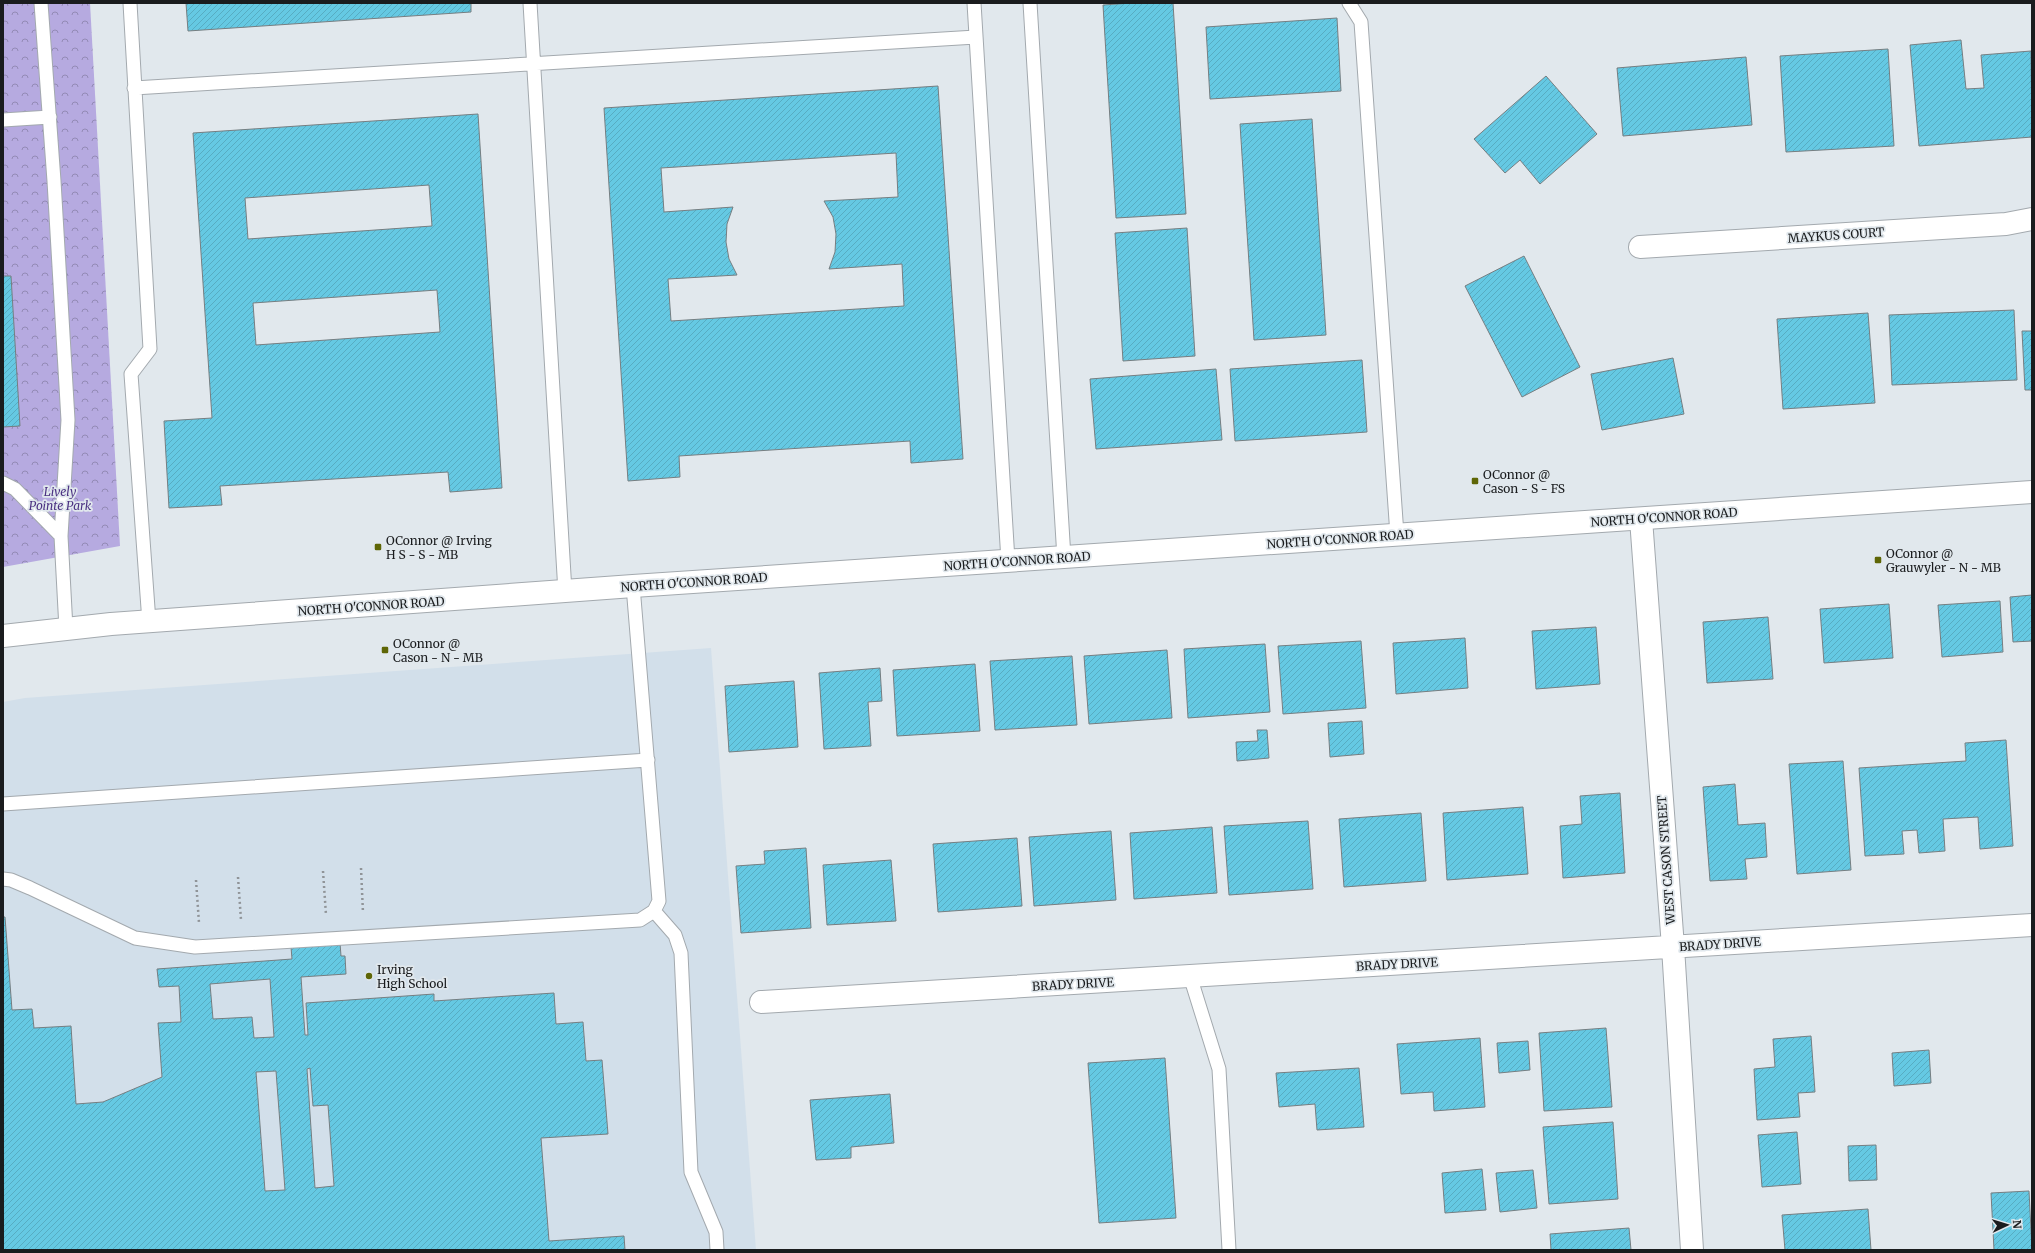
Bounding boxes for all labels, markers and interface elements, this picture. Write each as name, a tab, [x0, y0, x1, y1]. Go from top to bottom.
street label: MAYKUS COURT	[1787, 224, 1885, 246]
place label: OConnor @ Cason - S - FS	[1483, 467, 1565, 496]
marker: OConnor @ Cason - S - FS	[1470, 476, 1480, 486]
park label: Lively Pointe Park	[29, 484, 92, 513]
street label: NORTH O'CONNOR ROAD	[1590, 504, 1738, 530]
street label: NORTH O'CONNOR ROAD	[1266, 526, 1414, 552]
place label: OConnor @ Irving H S - S - MB	[386, 533, 492, 562]
marker: OConnor @ Irving H S - S - MB	[373, 542, 383, 552]
place label: OConnor @ Grauwyler - N - MB	[1886, 546, 2001, 575]
street label: NORTH O'CONNOR ROAD	[943, 548, 1091, 574]
marker: OConnor @ Grauwyler - N - MB	[1873, 555, 1883, 565]
street label: NORTH O'CONNOR ROAD	[620, 569, 768, 595]
street label: NORTH O'CONNOR ROAD	[297, 593, 445, 619]
place label: OConnor @ Cason - N - MB	[393, 636, 483, 665]
marker: OConnor @ Cason - N - MB	[380, 645, 390, 655]
street label: WEST CASON STREET	[1654, 794, 1678, 926]
street label: BRADY DRIVE	[1679, 934, 1762, 954]
street label: BRADY DRIVE	[1356, 954, 1439, 974]
place label: Irving High School	[377, 962, 448, 991]
marker: Irving High School	[364, 971, 374, 981]
street label: BRADY DRIVE	[1032, 974, 1115, 994]
north arrow	[1987, 1205, 2027, 1245]
text: N	[2010, 1219, 2024, 1229]

